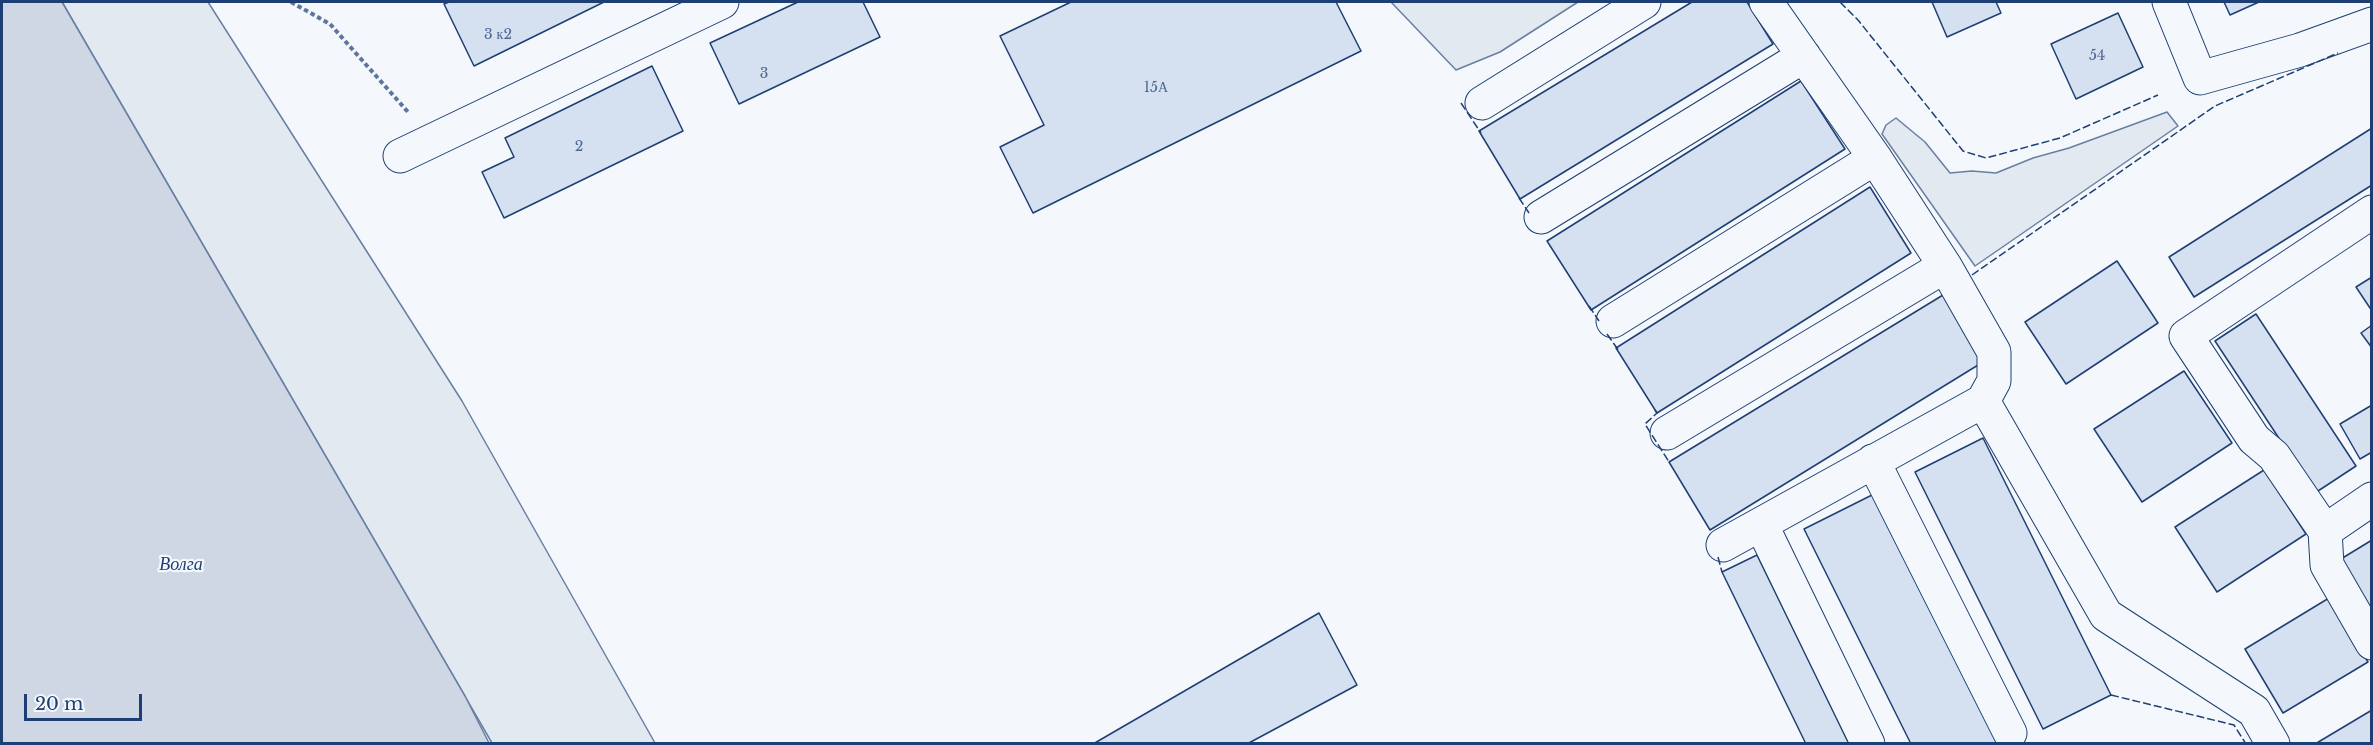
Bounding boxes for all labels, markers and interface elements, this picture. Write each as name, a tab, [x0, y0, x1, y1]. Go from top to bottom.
house number: 3 к2	[484, 27, 512, 43]
house number: 54	[2089, 48, 2105, 64]
house number: 3	[760, 66, 768, 82]
house number: 15А	[1144, 80, 1168, 96]
house number: 2	[575, 139, 583, 155]
water label: Волга	[159, 554, 203, 576]
scale bar	[27, 682, 146, 720]
text: 20 m	[35, 693, 83, 715]

